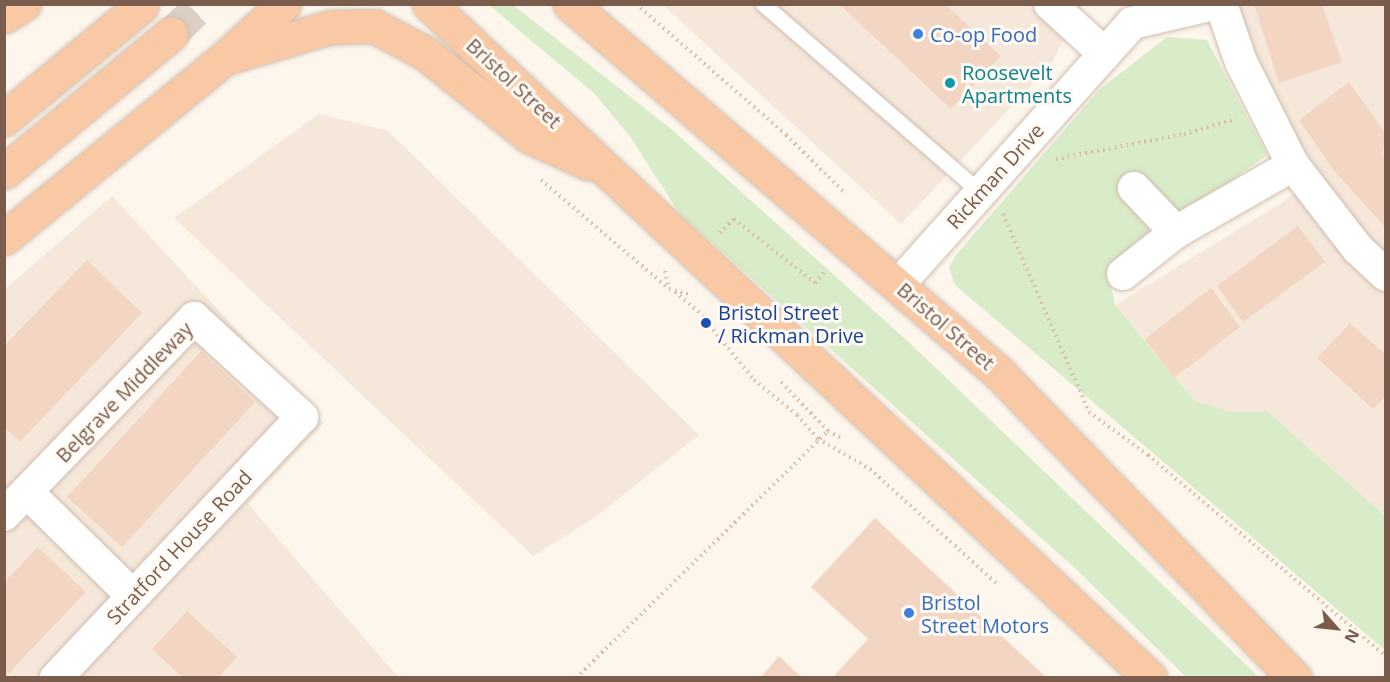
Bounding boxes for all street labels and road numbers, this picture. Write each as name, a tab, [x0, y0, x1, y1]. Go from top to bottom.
street label: Bristol Street	[462, 33, 566, 133]
street label: Rickman Drive	[941, 118, 1049, 234]
street label: Bristol Street	[892, 277, 1000, 375]
street label: Belgrave Middleway	[51, 317, 197, 467]
street label: Stratford House Road	[101, 465, 257, 629]

